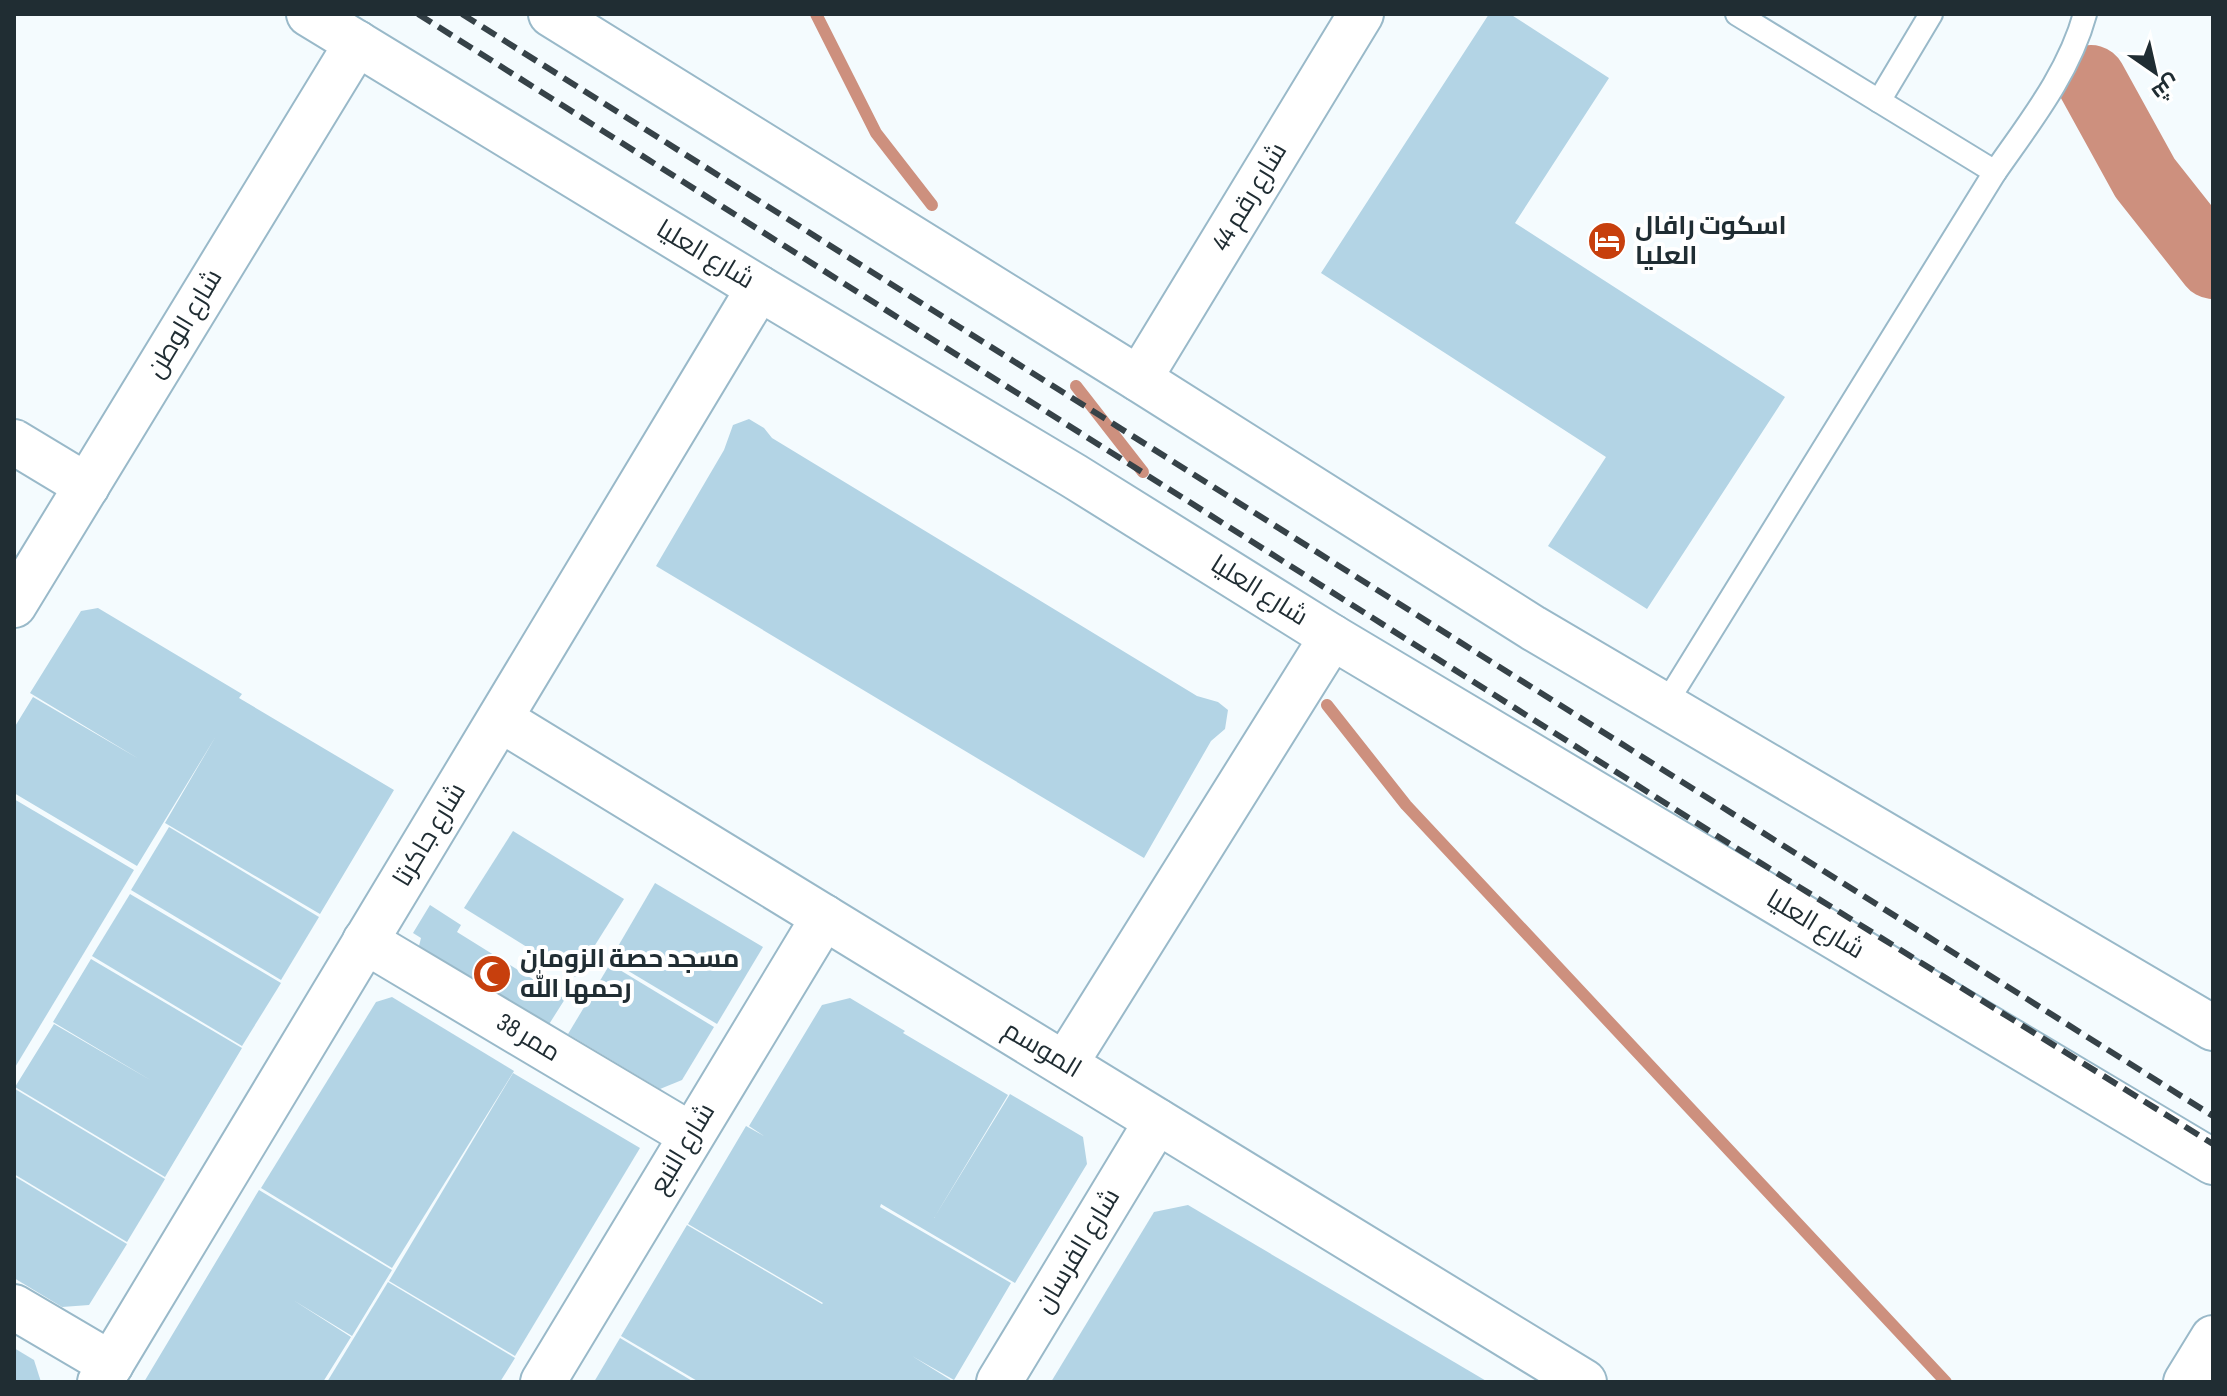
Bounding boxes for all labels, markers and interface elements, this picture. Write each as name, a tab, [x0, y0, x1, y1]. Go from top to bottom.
north arrow	[2115, 32, 2195, 112]
text: ش	[2146, 68, 2185, 106]
street label: شارع رقم 44	[1206, 137, 1295, 257]
place label: اسكوت رافال العليا	[1635, 211, 1787, 272]
street label: شارع العليا	[651, 214, 759, 296]
hotel icon: اسكوت رافال العليا	[1586, 220, 1628, 262]
street label: شارع الوطن	[141, 264, 229, 384]
street label: شارع العليا	[1205, 549, 1313, 633]
street label: شارع جاكرتا	[387, 778, 473, 892]
street label: شارع العليا	[1761, 884, 1869, 966]
place label: مسجد حصة الزومان رحمها الله	[520, 944, 740, 1005]
mosque icon: مسجد حصة الزومان رحمها الله	[471, 953, 513, 995]
street label: ممر 38	[491, 1007, 565, 1069]
street label: الموسم	[997, 1015, 1087, 1086]
street label: شارع النبع	[644, 1098, 722, 1200]
street label: شارع الفرسان	[1029, 1183, 1127, 1319]

